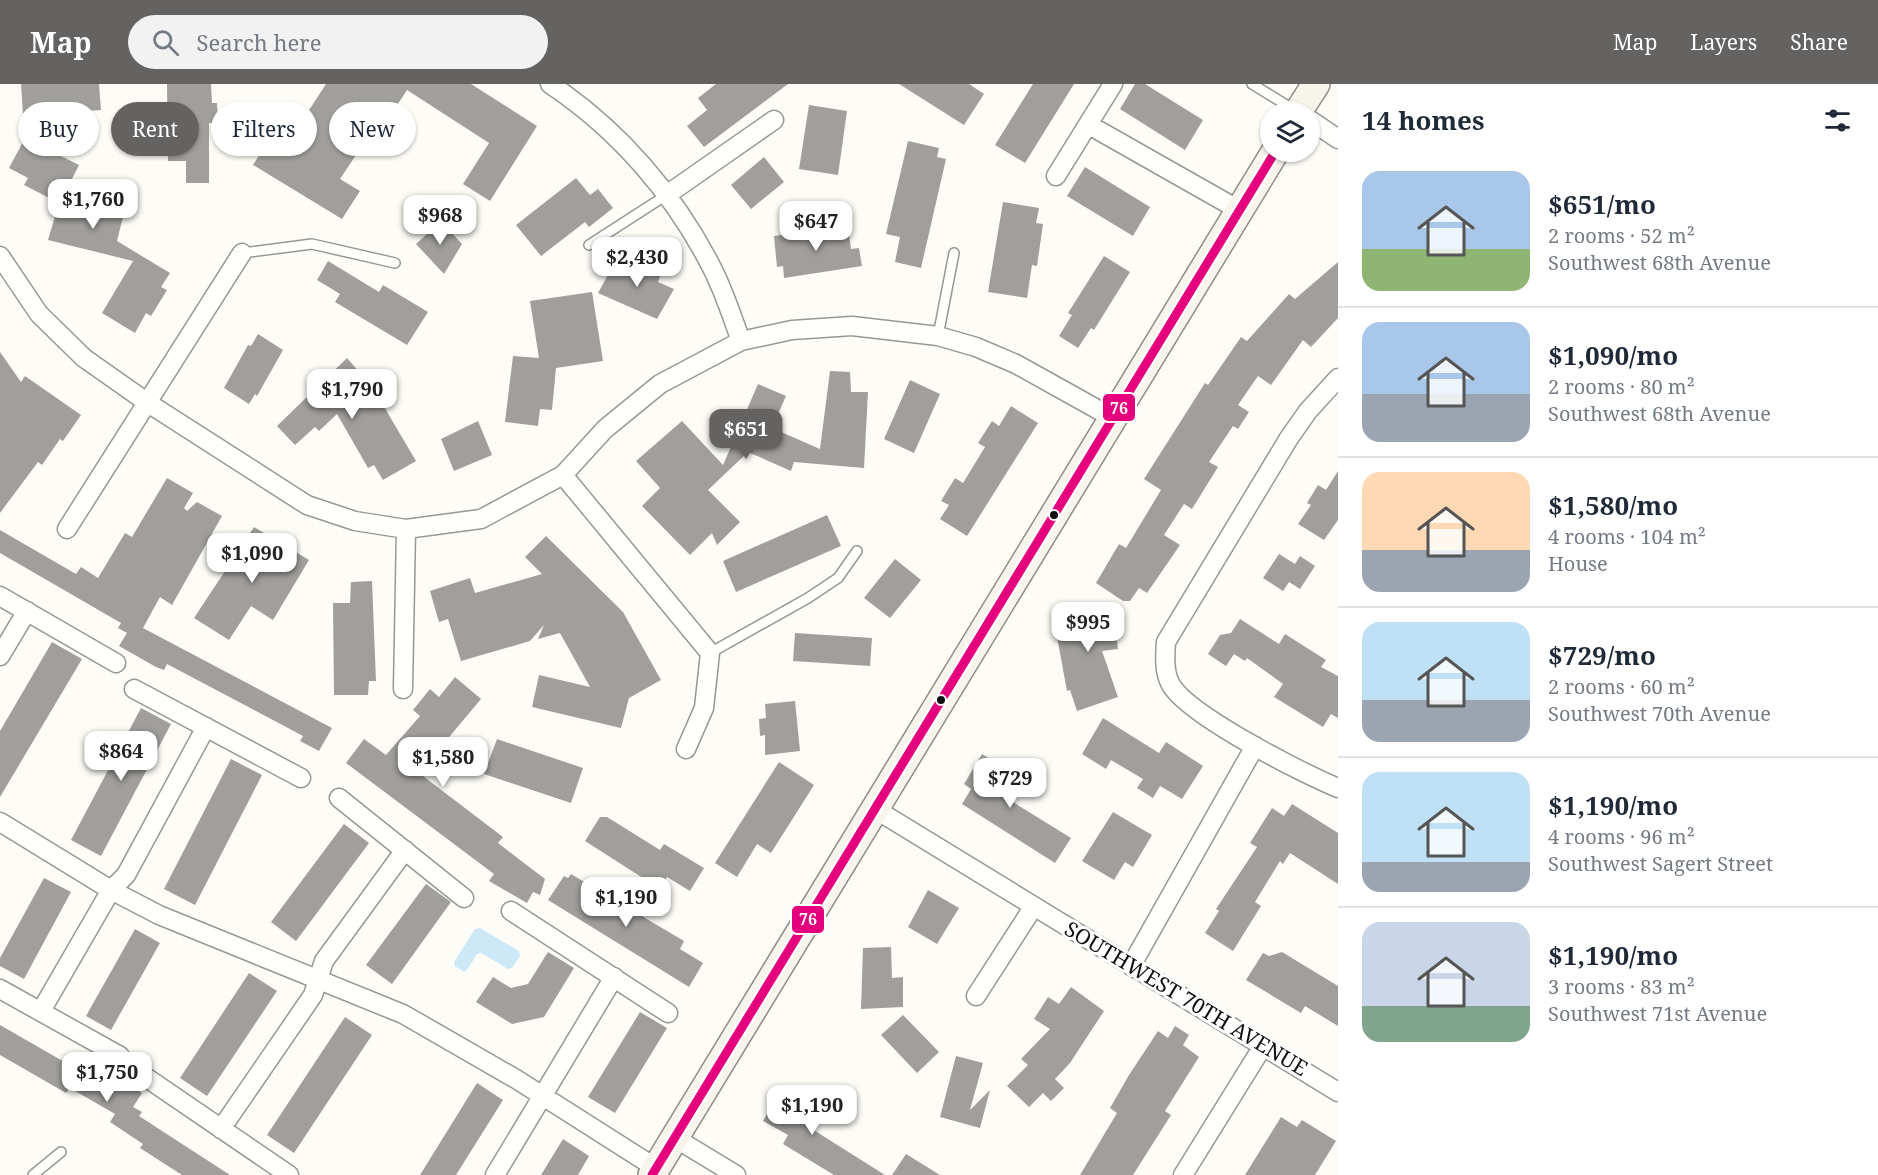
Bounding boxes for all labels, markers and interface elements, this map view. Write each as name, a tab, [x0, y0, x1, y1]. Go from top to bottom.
search box	[128, 15, 548, 69]
text: Map	[30, 23, 92, 61]
icon: search	[149, 26, 182, 59]
text: Search here	[197, 27, 321, 57]
text: Map	[1613, 28, 1657, 56]
text: Layers	[1690, 28, 1757, 56]
text: Share	[1790, 28, 1848, 56]
chip: Buy	[18, 102, 99, 156]
chip: Rent	[111, 102, 199, 156]
chip: Filters	[211, 102, 317, 156]
chip: New	[329, 102, 416, 156]
map controls	[1260, 102, 1320, 162]
button: layers	[1260, 102, 1320, 162]
text: 14 homes	[1362, 102, 1484, 138]
icon: filters	[1821, 104, 1854, 137]
pin: $1,760	[44, 179, 142, 230]
text: $1,760	[62, 185, 124, 212]
text: $651/mo	[1548, 186, 1656, 222]
pin: $968	[404, 195, 476, 246]
icon: home	[1410, 195, 1482, 267]
text: $968	[417, 201, 463, 228]
pin: $647	[780, 201, 852, 252]
text: $647	[793, 207, 839, 234]
text: 2 rooms · 52 m²	[1548, 222, 1695, 249]
pin: $2,430	[588, 237, 686, 288]
text: $2,430	[606, 243, 668, 270]
text: Southwest 68th Avenue	[1548, 249, 1771, 276]
text: $1,090/mo	[1548, 337, 1678, 373]
icon: home	[1410, 346, 1482, 418]
pin: $1,790	[303, 369, 401, 420]
text: 2 rooms · 80 m²	[1548, 373, 1695, 400]
text: $1,790	[321, 375, 383, 402]
line badge: 76	[1102, 393, 1136, 422]
text: 76	[1110, 397, 1128, 419]
text: Southwest 68th Avenue	[1548, 400, 1771, 427]
pin: $651	[710, 409, 782, 460]
text: $651	[723, 415, 769, 442]
text: $1,580/mo	[1548, 487, 1678, 523]
icon: home	[1410, 496, 1482, 568]
unlabelled marker	[1048, 509, 1060, 521]
text: 4 rooms · 104 m²	[1548, 523, 1706, 550]
pin: $1,090	[203, 533, 301, 584]
text: $1,090	[221, 539, 283, 566]
text: House	[1548, 550, 1608, 577]
pin: $995	[1052, 602, 1124, 653]
text: $995	[1065, 608, 1111, 635]
text: $729/mo	[1548, 637, 1656, 673]
icon: home	[1410, 646, 1482, 718]
text: 2 rooms · 60 m²	[1548, 673, 1695, 700]
unlabelled marker	[935, 694, 947, 706]
text: Southwest 70th Avenue	[1548, 700, 1771, 727]
pin: $864	[85, 731, 157, 782]
text: $864	[98, 737, 144, 764]
pin: $1,580	[394, 737, 492, 788]
text: $1,580	[412, 743, 474, 770]
pin: $729	[974, 758, 1046, 809]
text: $729	[987, 764, 1033, 791]
text: $1,190/mo	[1548, 787, 1678, 823]
icon: home	[1410, 796, 1482, 868]
text: 4 rooms · 96 m²	[1548, 823, 1695, 850]
text: Southwest Sagert Street	[1548, 850, 1773, 877]
pin: $1,190	[577, 877, 675, 928]
text: $1,190	[595, 883, 657, 910]
line badge: 76	[791, 905, 825, 934]
text: 76	[799, 908, 817, 930]
street label: SOUTHWEST 70TH AVENUE	[1060, 914, 1313, 1082]
text: $1,190/mo	[1548, 937, 1678, 973]
icon: home	[1410, 946, 1482, 1018]
text: 3 rooms · 83 m²	[1548, 973, 1695, 1000]
text: Southwest 71st Avenue	[1548, 1000, 1767, 1027]
pin: $1,750	[58, 1052, 156, 1103]
text: $1,750	[76, 1058, 138, 1085]
pin: $1,190	[763, 1085, 861, 1136]
text: $1,190	[781, 1091, 843, 1118]

